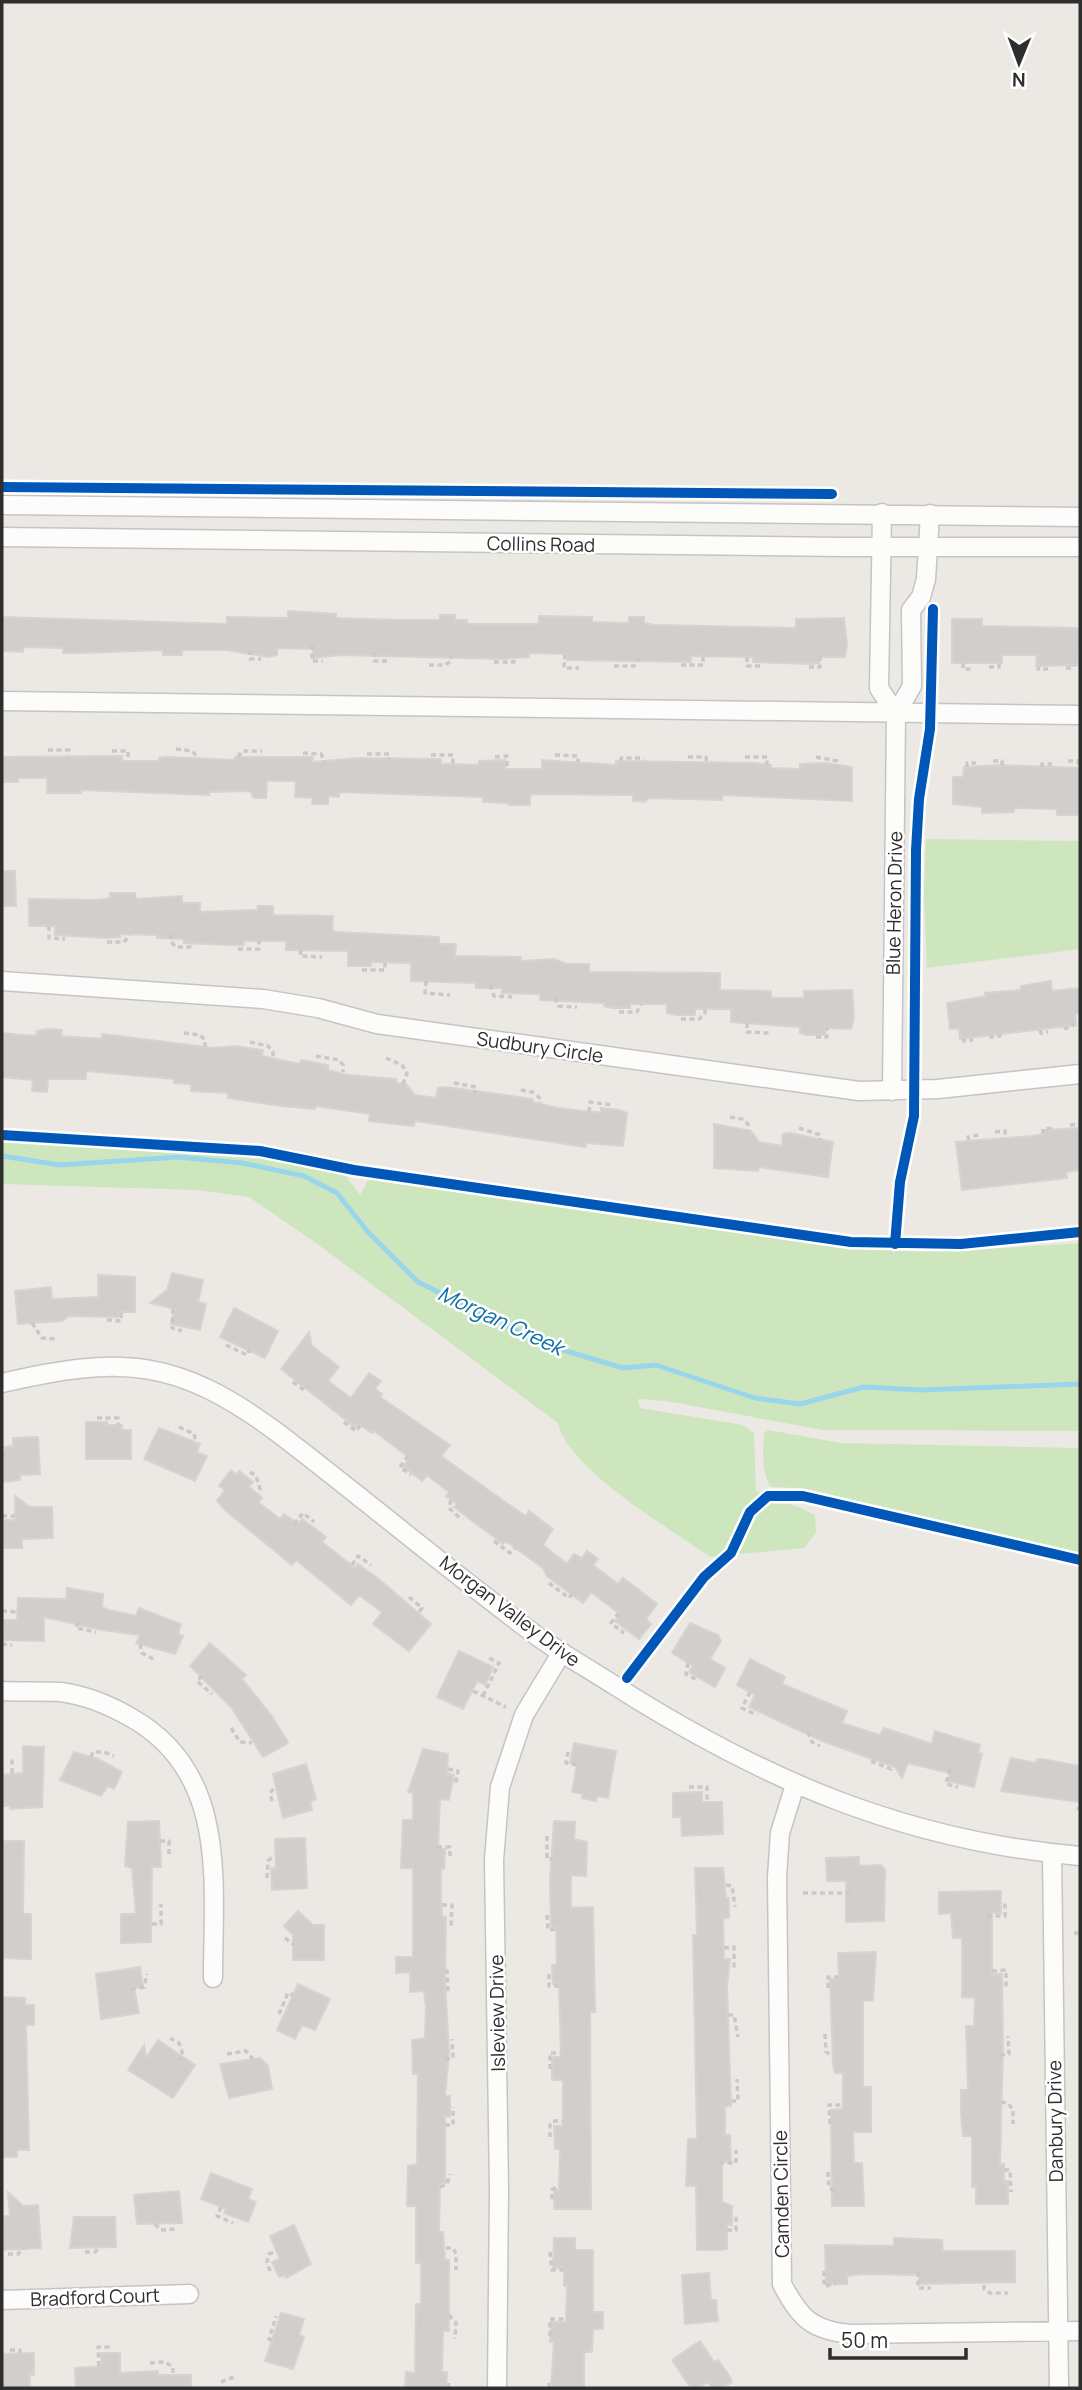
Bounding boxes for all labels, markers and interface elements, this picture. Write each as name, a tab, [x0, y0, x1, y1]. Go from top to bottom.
north arrow	[984, 28, 1054, 98]
text: N	[1012, 67, 1026, 93]
street label: Collins Road	[487, 530, 595, 558]
street label: Blue Heron Drive	[880, 831, 908, 975]
street label: Sudbury Circle	[475, 1025, 605, 1069]
water label: Morgan Creek	[434, 1279, 571, 1362]
street label: Morgan Valley Drive	[434, 1550, 586, 1672]
street label: Isleview Drive	[483, 1954, 511, 2072]
street label: Danbury Drive	[1041, 2060, 1069, 2182]
street label: Camden Circle	[767, 2130, 795, 2258]
street label: Bradford Court	[30, 2282, 160, 2312]
scale bar	[830, 2316, 967, 2360]
text: 50 m	[841, 2326, 888, 2354]

